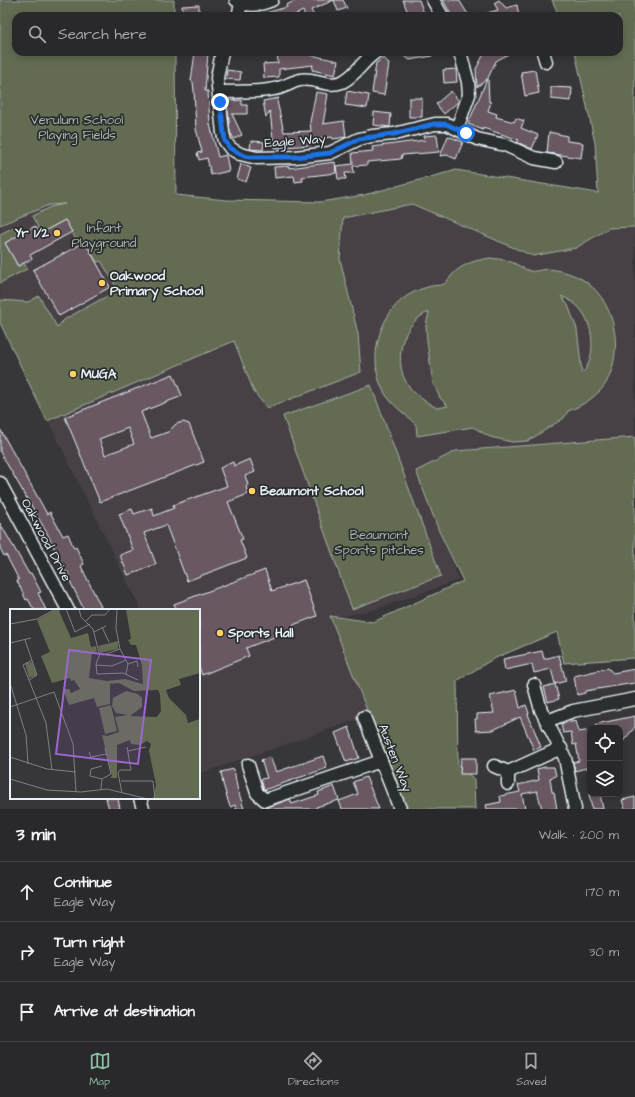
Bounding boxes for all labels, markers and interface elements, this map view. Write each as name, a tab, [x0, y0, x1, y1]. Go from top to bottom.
search box	[12, 12, 623, 56]
icon: search	[26, 23, 48, 45]
text: Search here	[58, 24, 147, 45]
route end	[211, 93, 229, 111]
park label: Verulum School Playing Fields	[31, 111, 123, 145]
route start	[457, 124, 475, 142]
street label: Eagle Way	[264, 130, 326, 153]
park label: Infant Playground	[71, 219, 137, 253]
place label: Yr 1/2	[15, 224, 50, 242]
marker: Yr 1/2	[52, 228, 62, 238]
place label: Oakwood Primary School	[110, 267, 203, 301]
marker: Oakwood Primary School	[97, 278, 107, 288]
place label: MUGA	[81, 365, 117, 383]
marker: MUGA	[68, 369, 78, 379]
place label: Beaumont School	[260, 482, 364, 500]
marker: Beaumont School	[247, 486, 257, 496]
street label: Oakwood Drive	[17, 495, 75, 585]
park label: Beaumont Sports pitches	[334, 526, 424, 559]
inset map	[10, 609, 200, 799]
place label: Sports Hall	[227, 624, 294, 643]
marker: Sports Hall	[215, 628, 225, 638]
street label: Austen Way	[373, 721, 416, 795]
map controls	[587, 725, 623, 797]
button: locate	[587, 725, 623, 761]
button: layers	[587, 761, 623, 797]
text: 3 min	[16, 823, 56, 847]
text: Walk · 200 m	[539, 826, 619, 844]
text: Continue	[54, 872, 112, 893]
icon: ahead	[16, 881, 38, 903]
text: 170 m	[586, 883, 619, 901]
text: Eagle Way	[54, 893, 115, 911]
text: Turn right	[54, 932, 125, 953]
icon: right	[16, 941, 38, 963]
text: 30 m	[589, 943, 619, 961]
text: Eagle Way	[54, 953, 115, 971]
icon: arrive	[16, 1001, 38, 1023]
text: Arrive at destination	[54, 1001, 195, 1022]
tab: Map	[89, 1050, 111, 1089]
tab: Directions	[288, 1050, 339, 1089]
tab: Saved	[516, 1050, 546, 1089]

